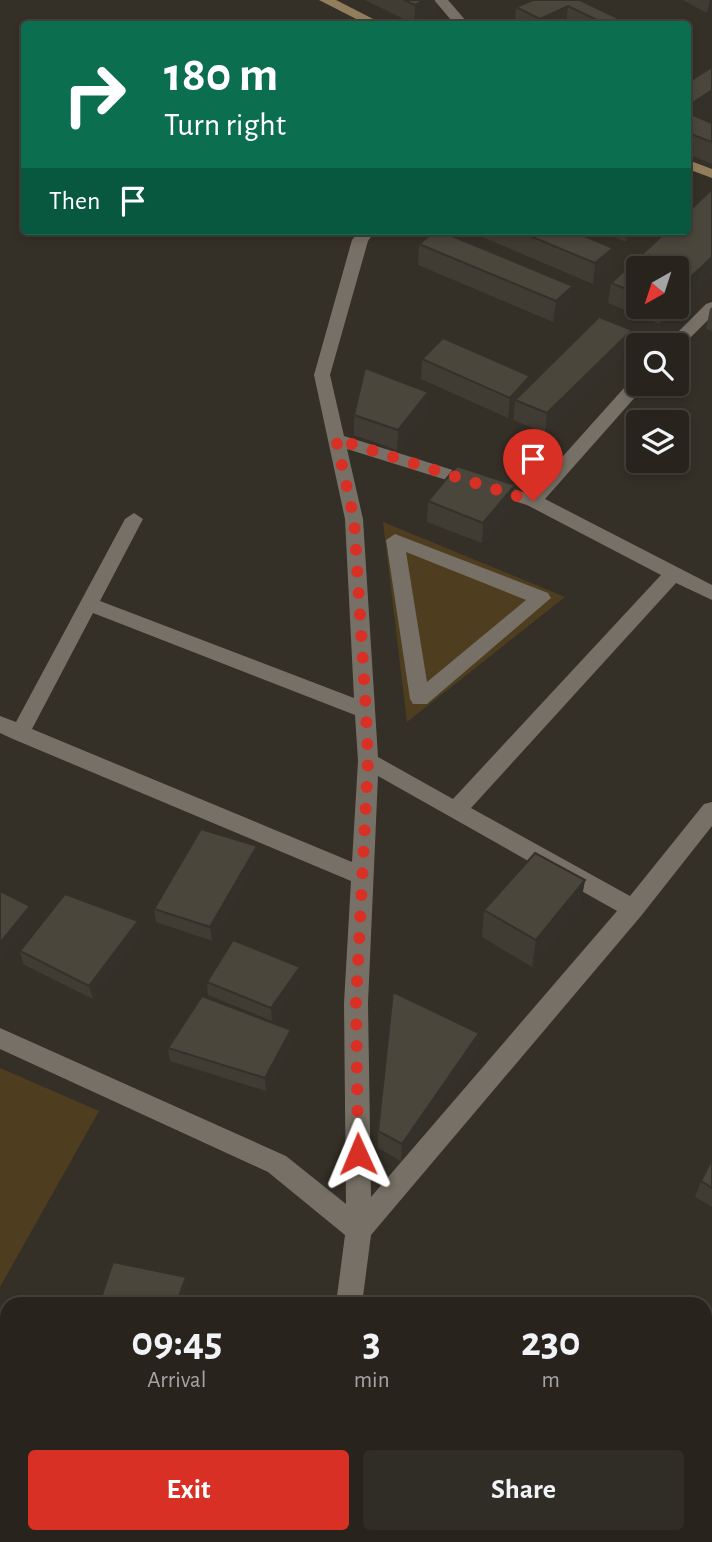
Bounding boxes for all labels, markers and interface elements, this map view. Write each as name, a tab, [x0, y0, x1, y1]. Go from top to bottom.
icon: right	[49, 49, 140, 140]
text: 180 m	[164, 51, 278, 100]
text: Turn right	[164, 109, 286, 141]
icon: arrive	[114, 182, 152, 220]
text: Then	[49, 188, 100, 214]
north arrow	[626, 256, 690, 318]
map controls	[626, 256, 689, 473]
button: search	[626, 333, 689, 396]
button: layers	[626, 410, 689, 473]
pin	[503, 429, 563, 501]
icon: arrive	[514, 440, 552, 478]
position arrow	[321, 1117, 395, 1191]
text: 09:45	[131, 1321, 222, 1363]
text: 3	[363, 1321, 381, 1363]
text: 230	[521, 1321, 581, 1363]
text: Arrival	[147, 1369, 206, 1392]
text: min	[354, 1369, 390, 1392]
text: m	[542, 1369, 560, 1392]
button: Exit	[28, 1450, 349, 1530]
button: Share	[363, 1450, 684, 1530]

